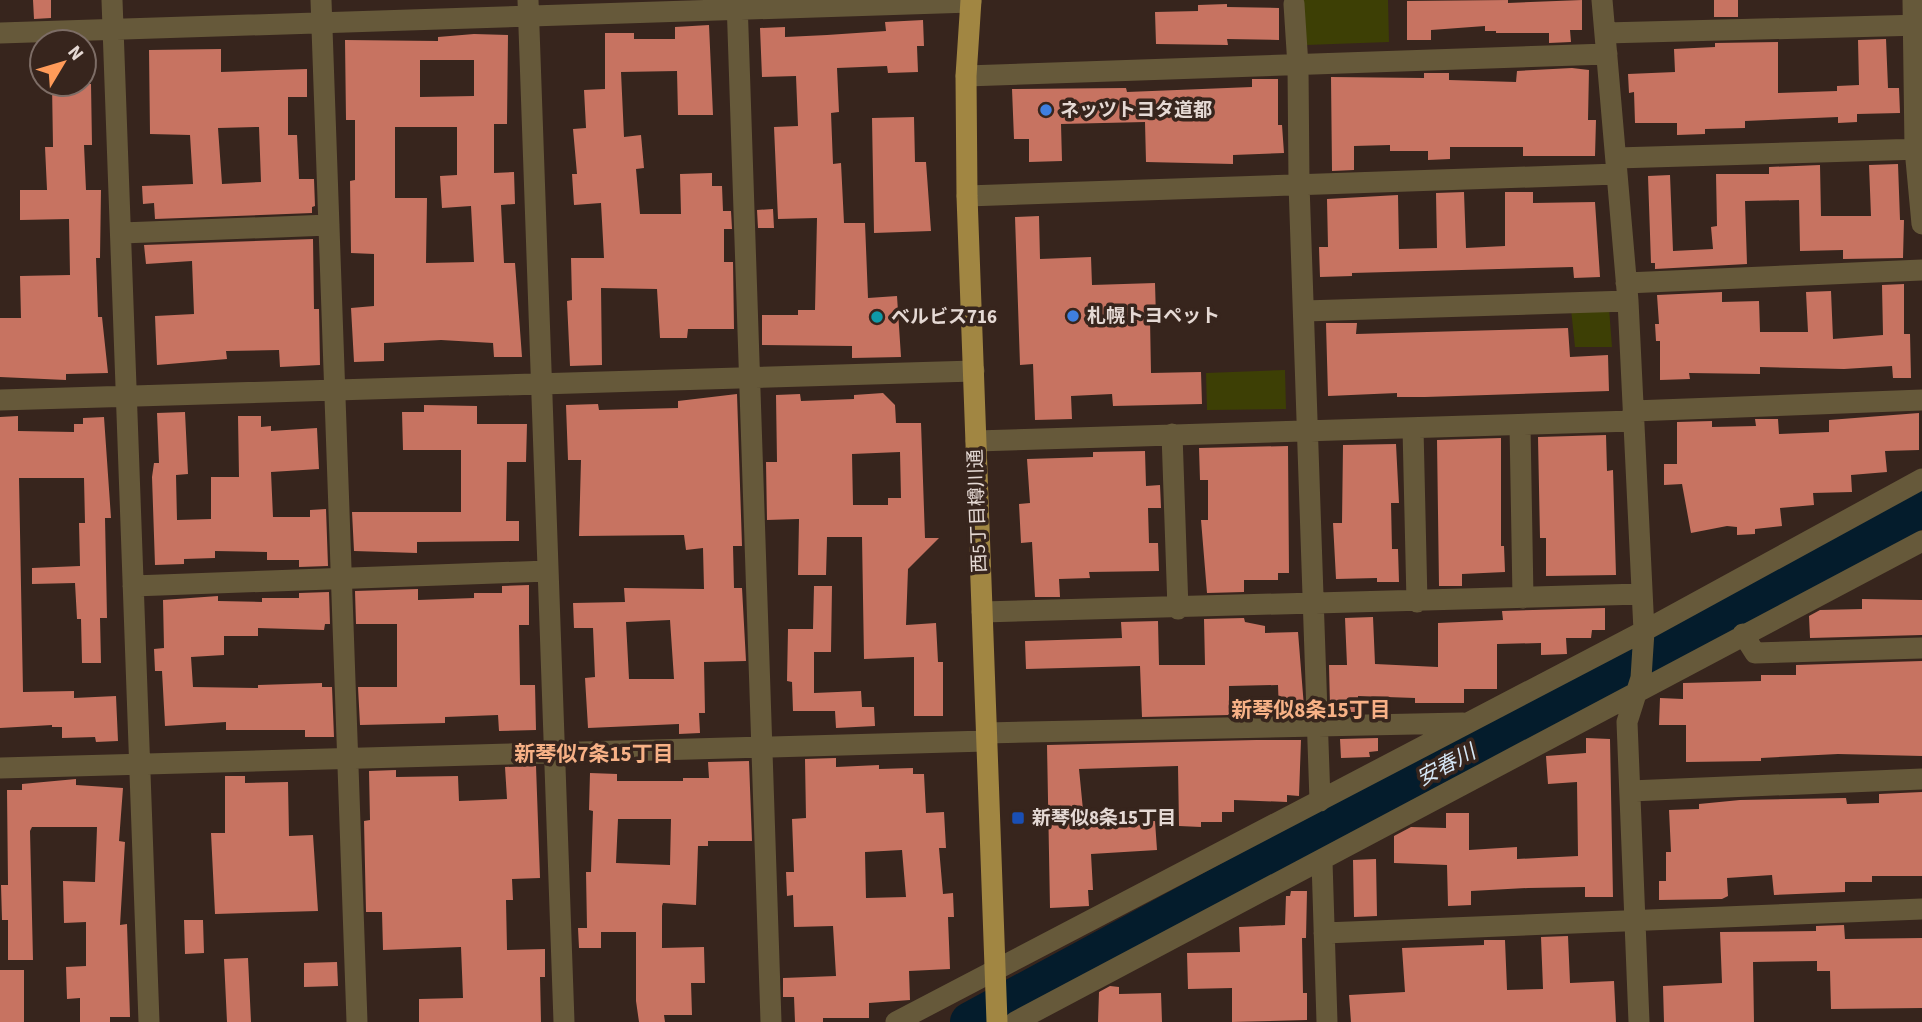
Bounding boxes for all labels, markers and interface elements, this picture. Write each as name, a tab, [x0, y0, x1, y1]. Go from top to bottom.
north arrow	[28, 28, 98, 98]
text: N	[61, 40, 90, 67]
place label: ネッツトヨタ道都	[1060, 97, 1212, 124]
marker: ネッツトヨタ道都	[1038, 102, 1054, 118]
place label: 札幌トヨペット	[1087, 303, 1220, 330]
place label: ベルビス716	[891, 304, 997, 331]
marker: 札幌トヨペット	[1065, 308, 1081, 324]
marker: ベルビス716	[869, 309, 885, 325]
street label: 西5丁目樽川通	[962, 449, 994, 573]
district label: 新琴似8条15丁目	[1231, 695, 1391, 725]
water label: 安春川	[1411, 736, 1483, 793]
district label: 新琴似7条15丁目	[514, 739, 674, 769]
place label: 新琴似8条15丁目	[1032, 805, 1176, 832]
marker: 新琴似8条15丁目	[1010, 810, 1026, 826]

